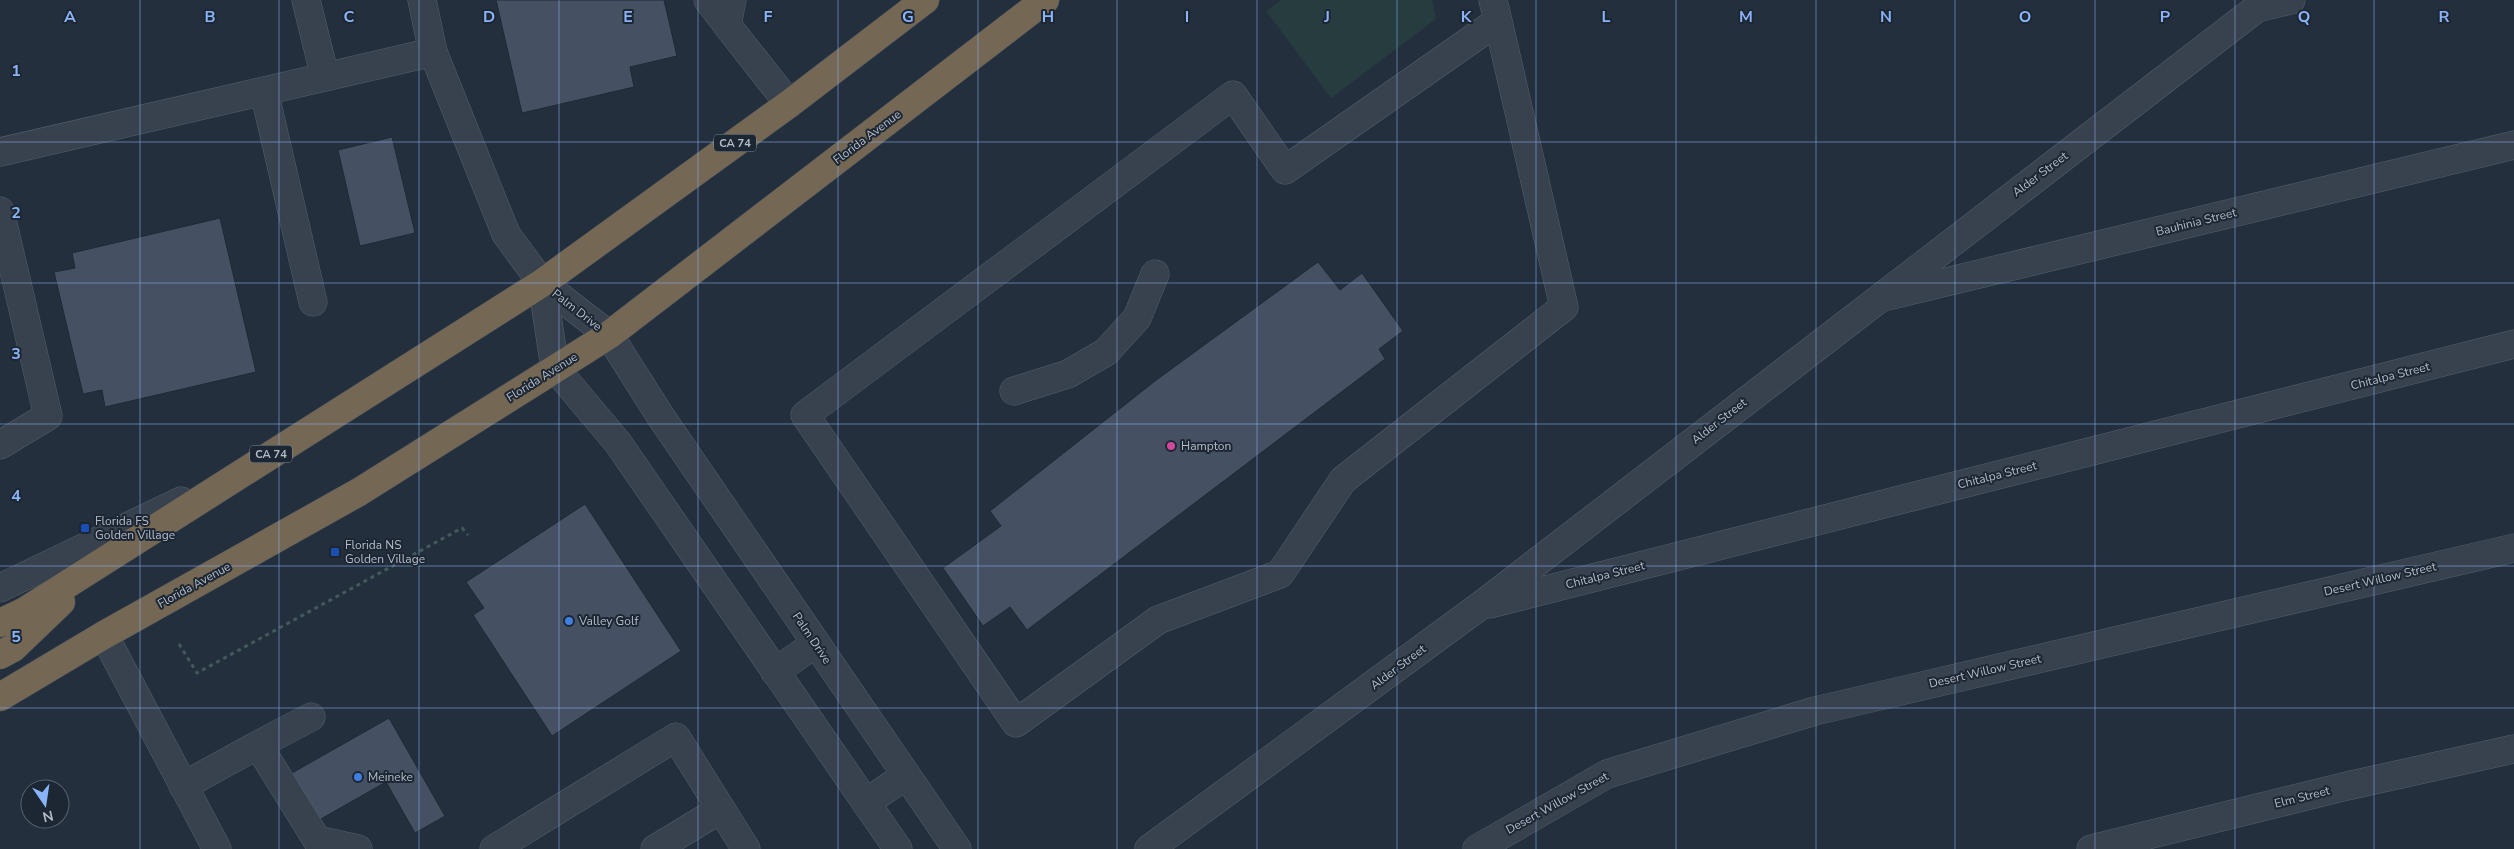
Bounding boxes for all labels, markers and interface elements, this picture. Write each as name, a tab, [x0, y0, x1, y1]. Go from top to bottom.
text: A	[64, 6, 76, 28]
text: B	[204, 6, 216, 28]
text: C	[344, 6, 355, 28]
text: D	[483, 6, 495, 28]
text: E	[623, 6, 633, 28]
text: F	[764, 6, 773, 28]
text: G	[902, 6, 914, 28]
text: H	[1042, 6, 1054, 28]
text: I	[1185, 6, 1189, 28]
text: J	[1323, 6, 1330, 28]
text: K	[1461, 6, 1473, 28]
text: L	[1602, 6, 1611, 28]
text: M	[1739, 6, 1753, 28]
text: N	[1880, 6, 1892, 28]
text: O	[2019, 6, 2031, 28]
text: P	[2160, 6, 2170, 28]
text: Q	[2298, 6, 2310, 28]
text: R	[2439, 6, 2450, 28]
text: 1	[11, 60, 21, 82]
street label: Florida Avenue	[830, 106, 904, 168]
road number: CA 74	[714, 134, 756, 152]
street label: Alder Street	[2009, 147, 2072, 200]
text: 2	[11, 202, 21, 224]
street label: Bauhinia Street	[2154, 204, 2239, 240]
street label: Palm Drive	[549, 286, 605, 334]
text: 3	[11, 343, 21, 365]
street label: Florida Avenue	[503, 349, 581, 405]
street label: Chitalpa Street	[2349, 358, 2432, 394]
street label: Alder Street	[1688, 394, 1750, 448]
place label: Hampton	[1181, 438, 1231, 454]
marker: Hampton	[1165, 440, 1177, 452]
road number: CA 74	[250, 446, 292, 462]
street label: Chitalpa Street	[1956, 457, 2039, 493]
text: 4	[11, 485, 21, 507]
place label: Florida FS Golden Village	[95, 513, 175, 543]
marker: Florida FS Golden Village	[79, 522, 91, 534]
place label: Florida NS Golden Village	[345, 537, 425, 567]
marker: Florida NS Golden Village	[329, 546, 341, 558]
street label: Chitalpa Street	[1564, 557, 1647, 593]
street label: Florida Avenue	[155, 558, 233, 612]
street label: Desert Willow Street	[2322, 558, 2439, 600]
street label: Palm Drive	[789, 609, 835, 667]
place label: Valley Golf	[578, 613, 639, 629]
marker: Valley Golf	[563, 615, 575, 627]
text: 5	[11, 626, 21, 648]
street label: Alder Street	[1367, 640, 1430, 693]
street label: Desert Willow Street	[1927, 650, 2044, 692]
street label: Desert Willow Street	[1503, 768, 1612, 838]
place label: Meineke	[368, 769, 413, 785]
marker: Meineke	[352, 771, 364, 783]
north arrow	[20, 779, 70, 829]
street label: Elm Street	[2273, 782, 2332, 812]
text: N	[41, 806, 55, 827]

